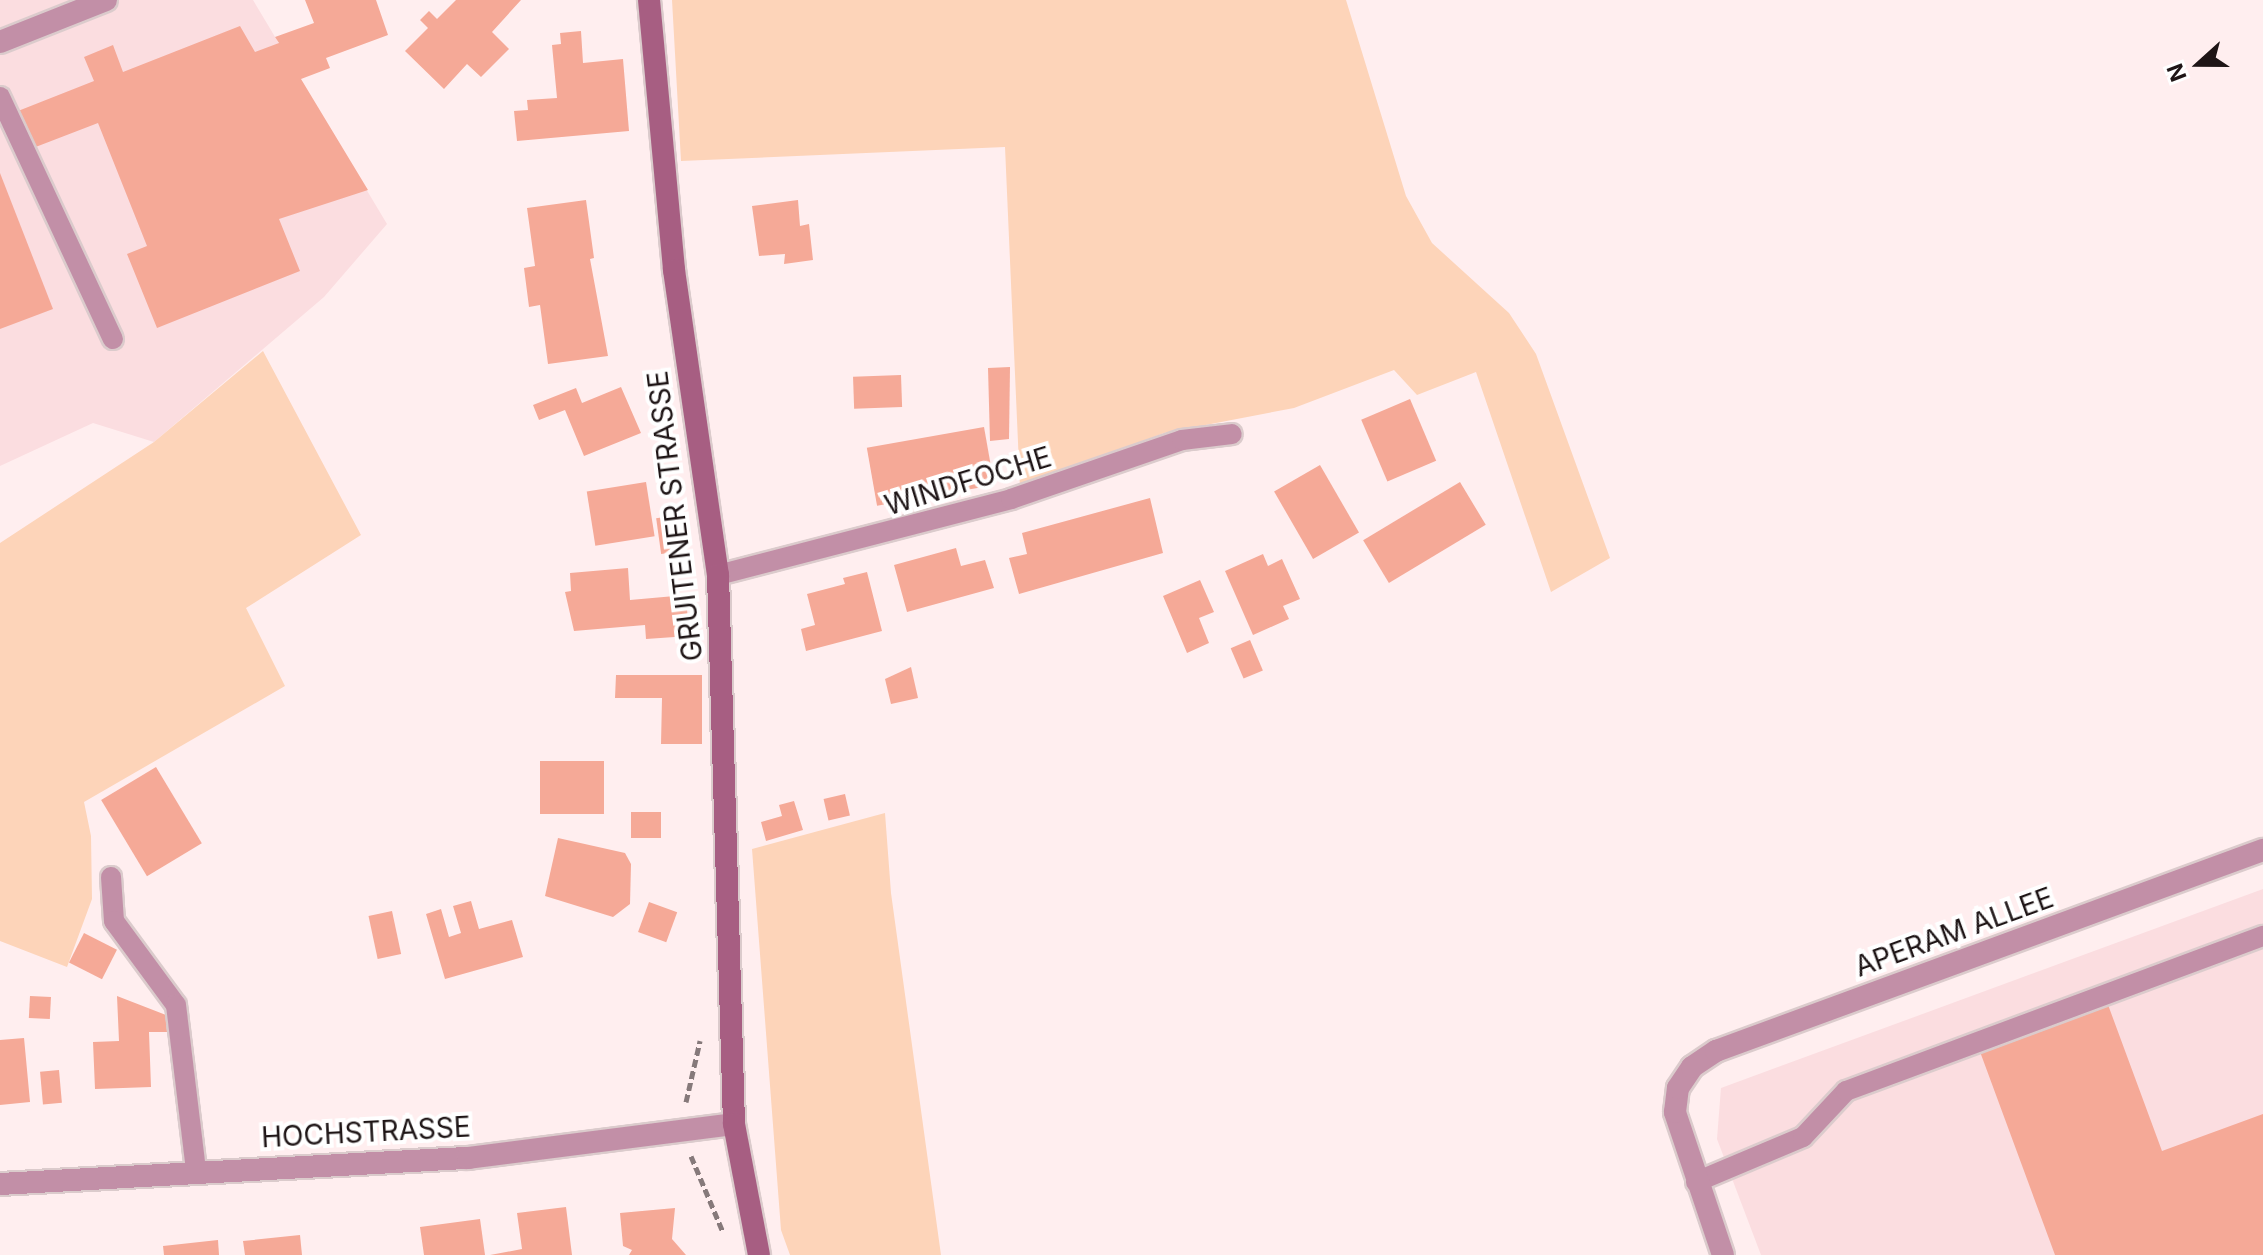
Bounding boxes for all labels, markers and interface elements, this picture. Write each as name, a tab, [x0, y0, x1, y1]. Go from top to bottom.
north arrow	[2159, 24, 2239, 104]
text: N	[2161, 60, 2192, 85]
street label: GRUITENER STRASSE	[641, 369, 709, 663]
street label: WINDFOCHE	[881, 440, 1055, 522]
street label: APERAM ALLEE	[1850, 880, 2058, 984]
street label: HOCHSTRASSE	[260, 1110, 472, 1154]

